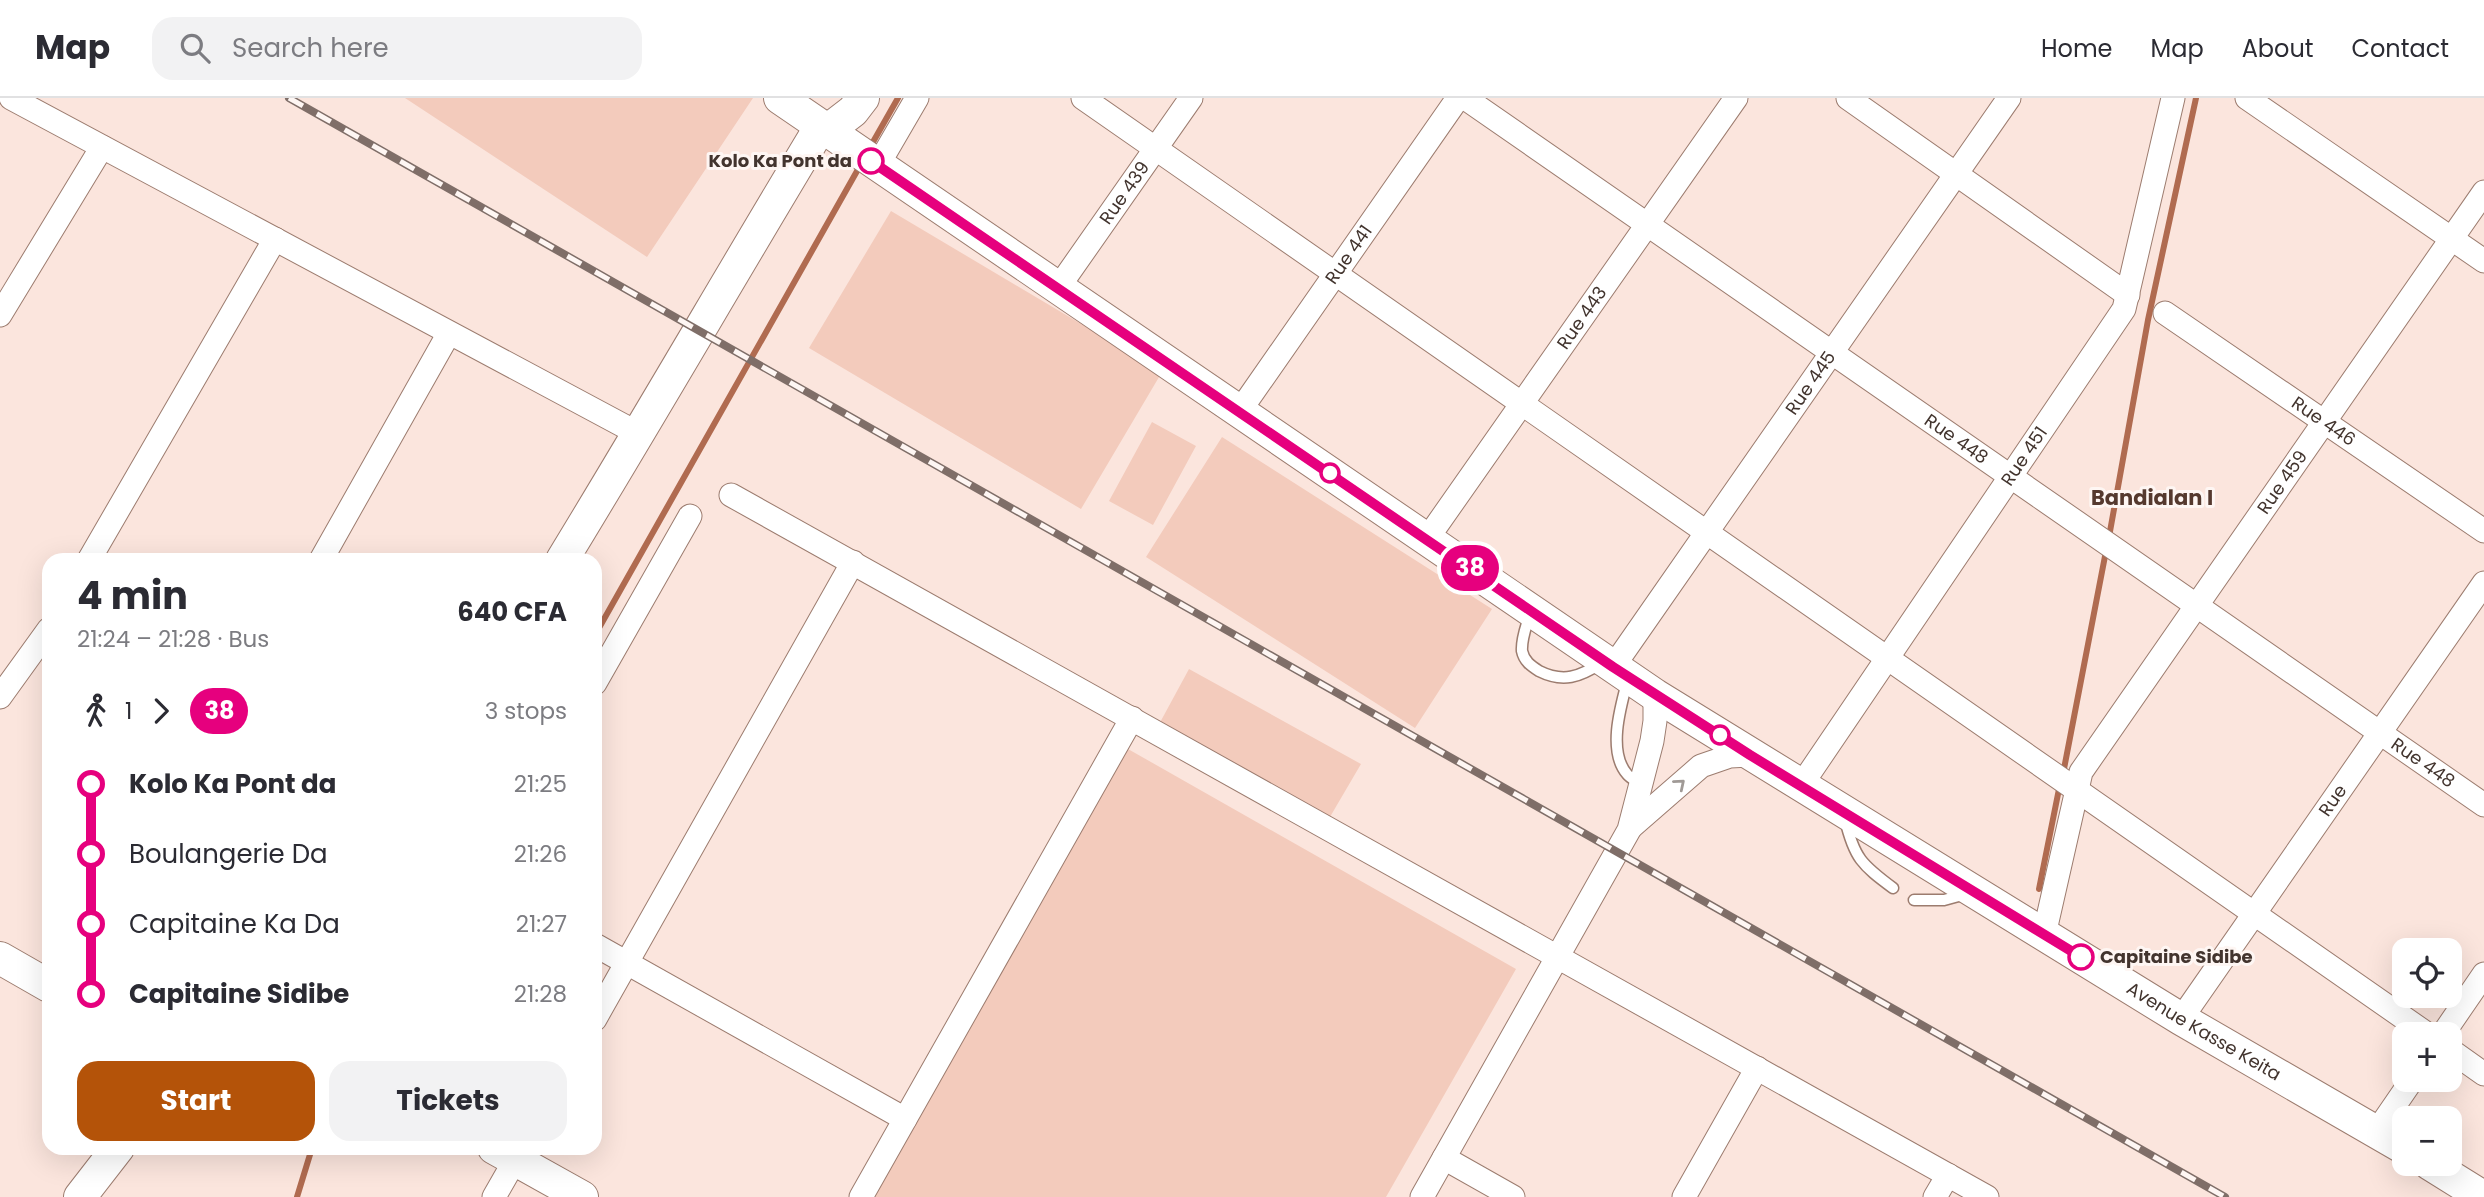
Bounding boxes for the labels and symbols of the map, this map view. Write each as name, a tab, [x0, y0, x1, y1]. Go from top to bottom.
place label: Kolo Ka Pont da	[708, 148, 852, 173]
marker: Kolo Ka Pont da	[858, 148, 884, 174]
street label: Rue 439	[1093, 156, 1155, 229]
street label: Rue 441	[1319, 220, 1378, 289]
street label: Rue 443	[1551, 281, 1612, 354]
street label: Rue 445	[1779, 346, 1841, 420]
street label: Rue 446	[2287, 390, 2361, 452]
street label: Rue 448	[1920, 408, 1994, 469]
street label: Rue 451	[1995, 421, 2053, 491]
street label: Rue 459	[2251, 445, 2313, 519]
unlabelled marker	[1320, 463, 1340, 483]
district label: Bandialan I	[2091, 483, 2213, 512]
line badge: 38	[1438, 545, 1502, 591]
unlabelled marker	[1710, 725, 1730, 745]
street label: Rue 448	[2386, 731, 2460, 793]
one-way arrow	[1672, 779, 1684, 792]
street label: Rue	[2313, 779, 2352, 821]
marker: Capitaine Sidibe	[2068, 944, 2094, 970]
place label: Capitaine Sidibe	[2100, 944, 2253, 969]
street label: Avenue Kasse Keita	[2122, 976, 2286, 1086]

